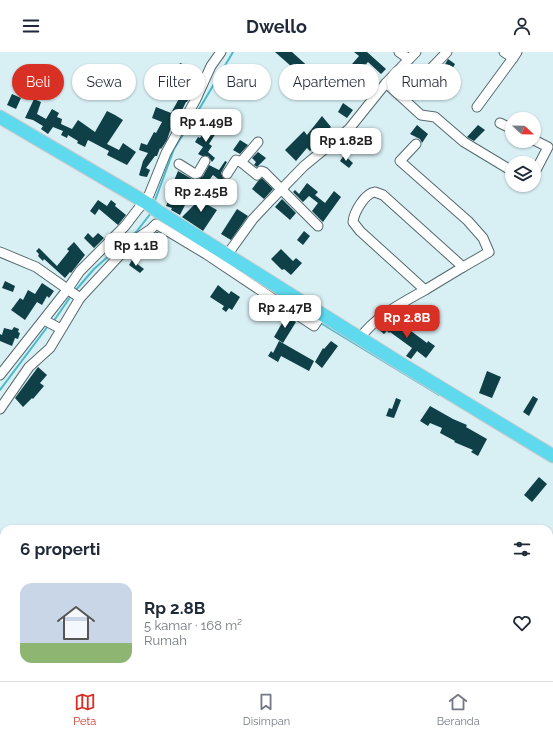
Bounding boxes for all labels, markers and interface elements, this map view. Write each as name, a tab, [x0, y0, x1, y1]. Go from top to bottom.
icon: menu	[20, 15, 42, 37]
icon: person	[511, 15, 533, 37]
text: Dwello	[246, 16, 307, 37]
chip: Beli	[12, 64, 64, 100]
chip: Sewa	[72, 64, 136, 100]
chip: Filter	[144, 64, 205, 100]
chip: Baru	[213, 64, 271, 100]
chip: Apartemen	[279, 64, 379, 100]
chip: Rumah	[387, 64, 461, 100]
pin: Rp 1.49B	[165, 109, 247, 143]
north arrow	[505, 112, 541, 148]
map controls	[505, 112, 541, 192]
text: Rp 1.49B	[179, 114, 233, 129]
pin: Rp 1.82B	[305, 128, 387, 162]
text: Rp 1.82B	[319, 133, 373, 148]
button: layers	[505, 156, 541, 192]
pin: Rp 2.45B	[160, 179, 242, 213]
text: Rp 2.45B	[174, 184, 228, 199]
pin: Rp 1.1B	[99, 233, 173, 267]
text: Rp 1.1B	[114, 238, 158, 253]
pin: Rp 2.47B	[244, 295, 326, 329]
text: Rp 2.47B	[258, 300, 312, 315]
pin: Rp 2.8B	[370, 305, 444, 339]
text: Rp 2.8B	[384, 310, 430, 325]
icon: filters	[511, 538, 533, 560]
text: 6 properti	[20, 539, 100, 559]
text: Rp 2.8B	[144, 598, 205, 618]
icon: home	[52, 599, 100, 647]
icon: heart	[511, 612, 533, 634]
text: 5 kamar · 168 m²	[144, 618, 242, 633]
text: Rumah	[144, 633, 187, 648]
tab: Peta	[73, 691, 96, 728]
tab: Disimpan	[243, 691, 290, 728]
tab: Beranda	[437, 691, 480, 728]

